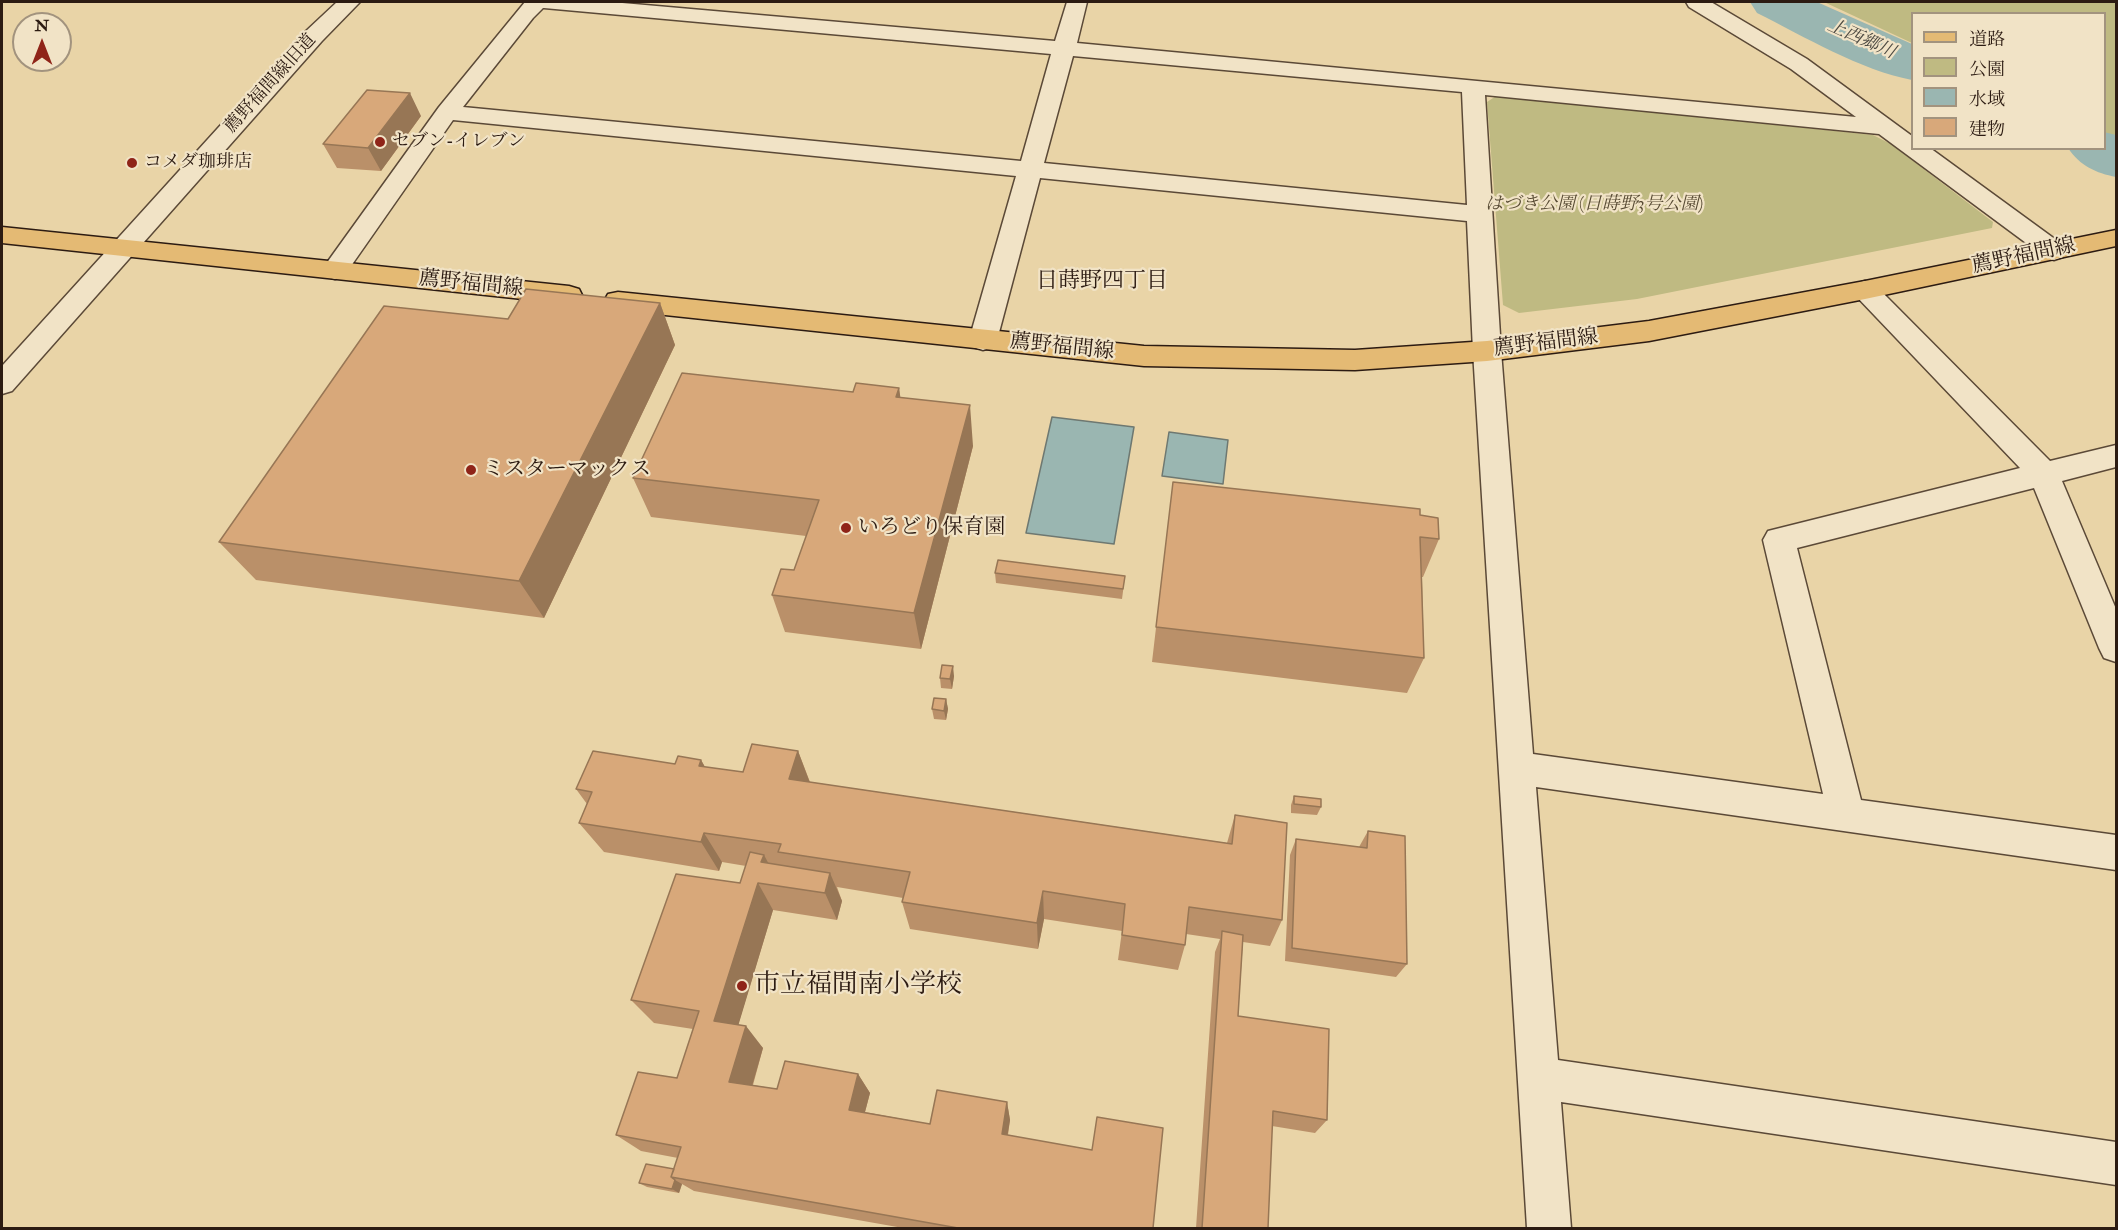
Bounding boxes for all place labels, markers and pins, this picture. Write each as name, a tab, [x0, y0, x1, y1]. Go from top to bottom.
place label: セブン-イレブン	[392, 131, 526, 153]
marker: セブン-イレブン	[373, 135, 387, 149]
place label: コメダ珈琲店	[144, 152, 252, 174]
marker: コメダ珈琲店	[125, 156, 139, 170]
place label: ミスターマックス	[483, 457, 651, 483]
marker: ミスターマックス	[464, 463, 478, 477]
place label: いろどり保育園	[858, 515, 1005, 541]
marker: いろどり保育園	[839, 521, 853, 535]
place label: 市立福間南小学校	[754, 970, 962, 1002]
marker: 市立福間南小学校	[735, 979, 749, 993]

